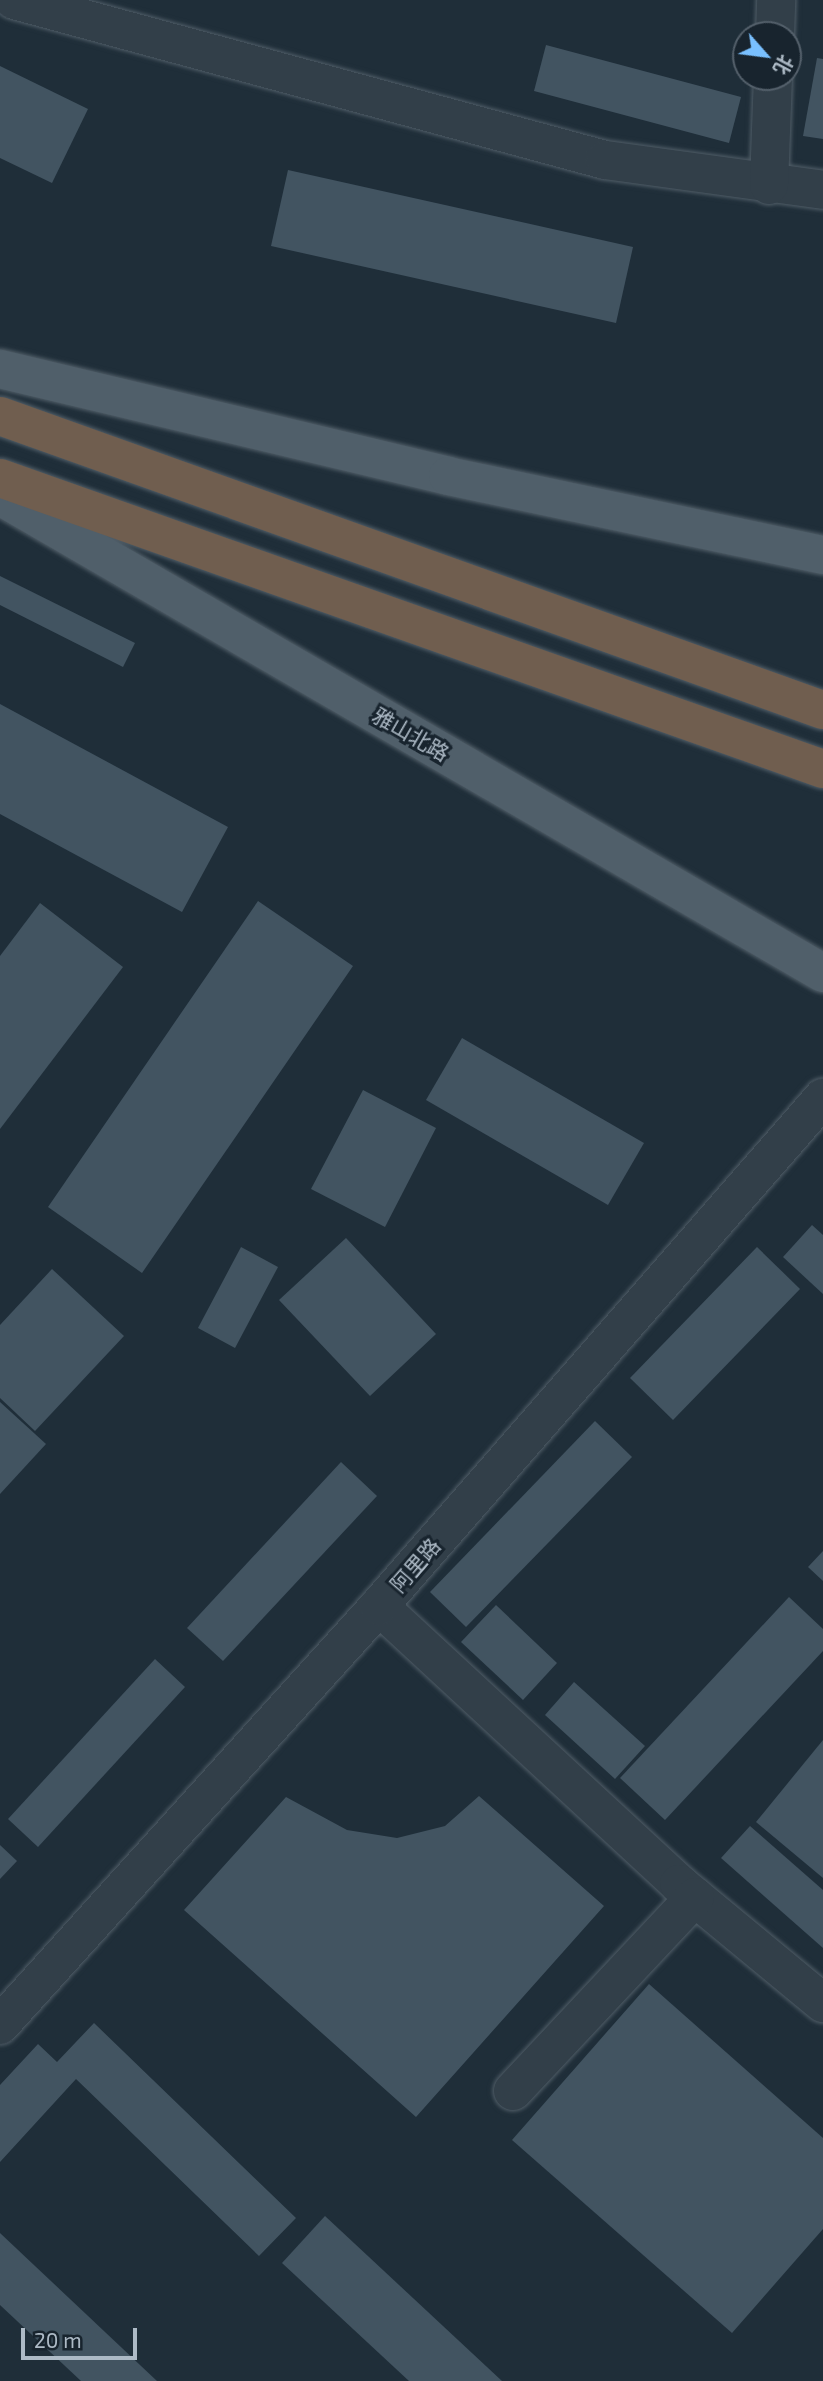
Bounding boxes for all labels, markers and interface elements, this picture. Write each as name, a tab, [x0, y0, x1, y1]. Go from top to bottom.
north arrow	[732, 21, 802, 91]
text: 北	[770, 51, 799, 79]
street label: 雅山北路	[368, 702, 454, 766]
street label: 阿里路	[385, 1533, 445, 1597]
scale bar	[24, 2314, 140, 2358]
text: 20 m	[34, 2327, 82, 2352]

